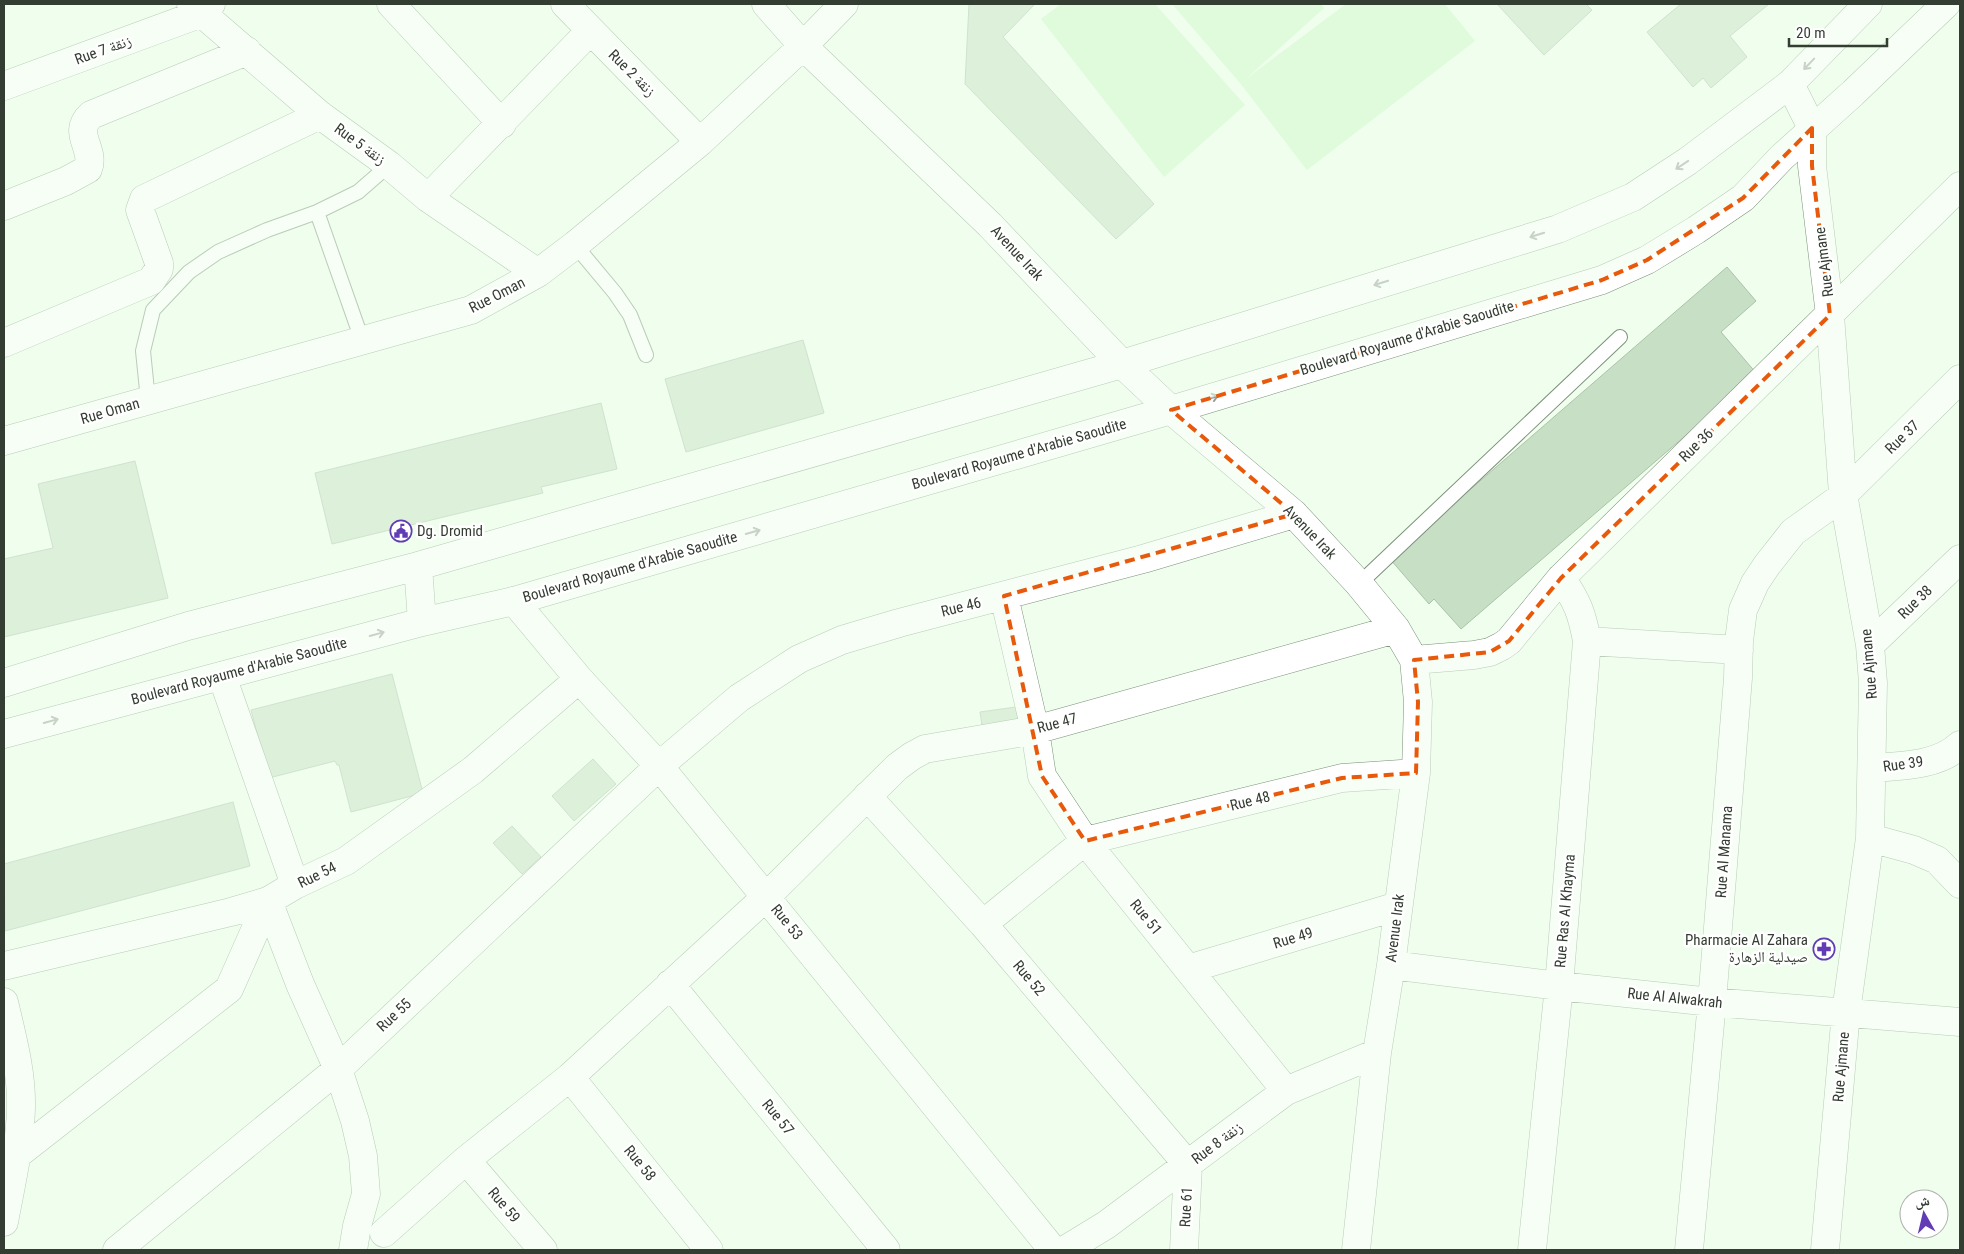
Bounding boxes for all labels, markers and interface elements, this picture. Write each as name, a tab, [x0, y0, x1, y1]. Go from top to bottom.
scale bar	[1789, 15, 1886, 47]
text: 20 m	[1796, 24, 1826, 42]
street label: Rue 7 زنقة	[72, 31, 134, 69]
street label: Rue 2 زنقة	[605, 46, 659, 100]
one-way arrow	[1803, 57, 1815, 70]
street label: Rue 5 زنقة	[331, 119, 389, 169]
one-way arrow	[1675, 160, 1689, 170]
street label: Avenue Irak	[987, 222, 1047, 284]
street label: Rue Ajmane	[1811, 226, 1837, 298]
one-way arrow	[1529, 231, 1545, 241]
street label: Rue Oman	[466, 273, 528, 317]
one-way arrow	[1374, 279, 1390, 289]
street label: Boulevard Royaume d'Arabie Saoudite	[1298, 297, 1516, 379]
one-way arrow	[1203, 393, 1219, 402]
street label: Rue Oman	[78, 394, 142, 428]
street label: Boulevard Royaume d'Arabie Saoudite	[910, 415, 1128, 493]
street label: Rue 37	[1881, 416, 1923, 458]
street label: Rue 36	[1675, 424, 1717, 466]
street label: Avenue Irak	[1280, 501, 1340, 563]
public building icon: Dg. Dromid	[389, 519, 413, 543]
place label: Dg. Dromid	[417, 522, 483, 540]
one-way arrow	[745, 526, 761, 536]
street label: Boulevard Royaume d'Arabie Saoudite	[521, 528, 739, 606]
street label: Rue 38	[1894, 581, 1936, 623]
street label: Rue 46	[939, 593, 983, 621]
one-way arrow	[368, 628, 384, 638]
street label: Rue Ajmane	[1857, 628, 1881, 700]
street label: Boulevard Royaume d'Arabie Saoudite	[129, 634, 349, 708]
street label: Rue 47	[1035, 709, 1079, 737]
one-way arrow	[42, 716, 58, 726]
street label: Rue 39	[1882, 752, 1924, 776]
street label: Rue 48	[1228, 787, 1272, 815]
street label: Rue Al Manama	[1712, 805, 1736, 899]
street label: Rue Ras Al Khayma	[1551, 853, 1579, 969]
street label: Rue 54	[295, 858, 339, 892]
street label: Avenue Irak	[1382, 893, 1408, 963]
street label: Rue 51	[1126, 896, 1166, 938]
street label: Rue 53	[767, 901, 807, 943]
street label: Rue 49	[1271, 923, 1315, 953]
place label: Pharmacie Al Zahara صيدلية الزهارة	[1685, 931, 1808, 966]
pharmacy icon: Pharmacie Al Zahara صيدلية الزهارة	[1812, 937, 1836, 961]
street label: Rue 52	[1009, 957, 1049, 999]
street label: Rue Al Alwakrah	[1626, 984, 1724, 1012]
street label: Rue 55	[373, 995, 415, 1035]
street label: Rue Ajmane	[1829, 1031, 1853, 1103]
street label: Rue 57	[758, 1096, 798, 1138]
street label: Rue 8 زنقة	[1188, 1118, 1246, 1168]
street label: Rue 58	[620, 1142, 660, 1184]
street label: Rue 59	[484, 1184, 524, 1226]
street label: Rue 61	[1176, 1186, 1196, 1228]
north arrow	[1899, 1189, 1949, 1239]
text: ش	[1914, 1192, 1931, 1211]

